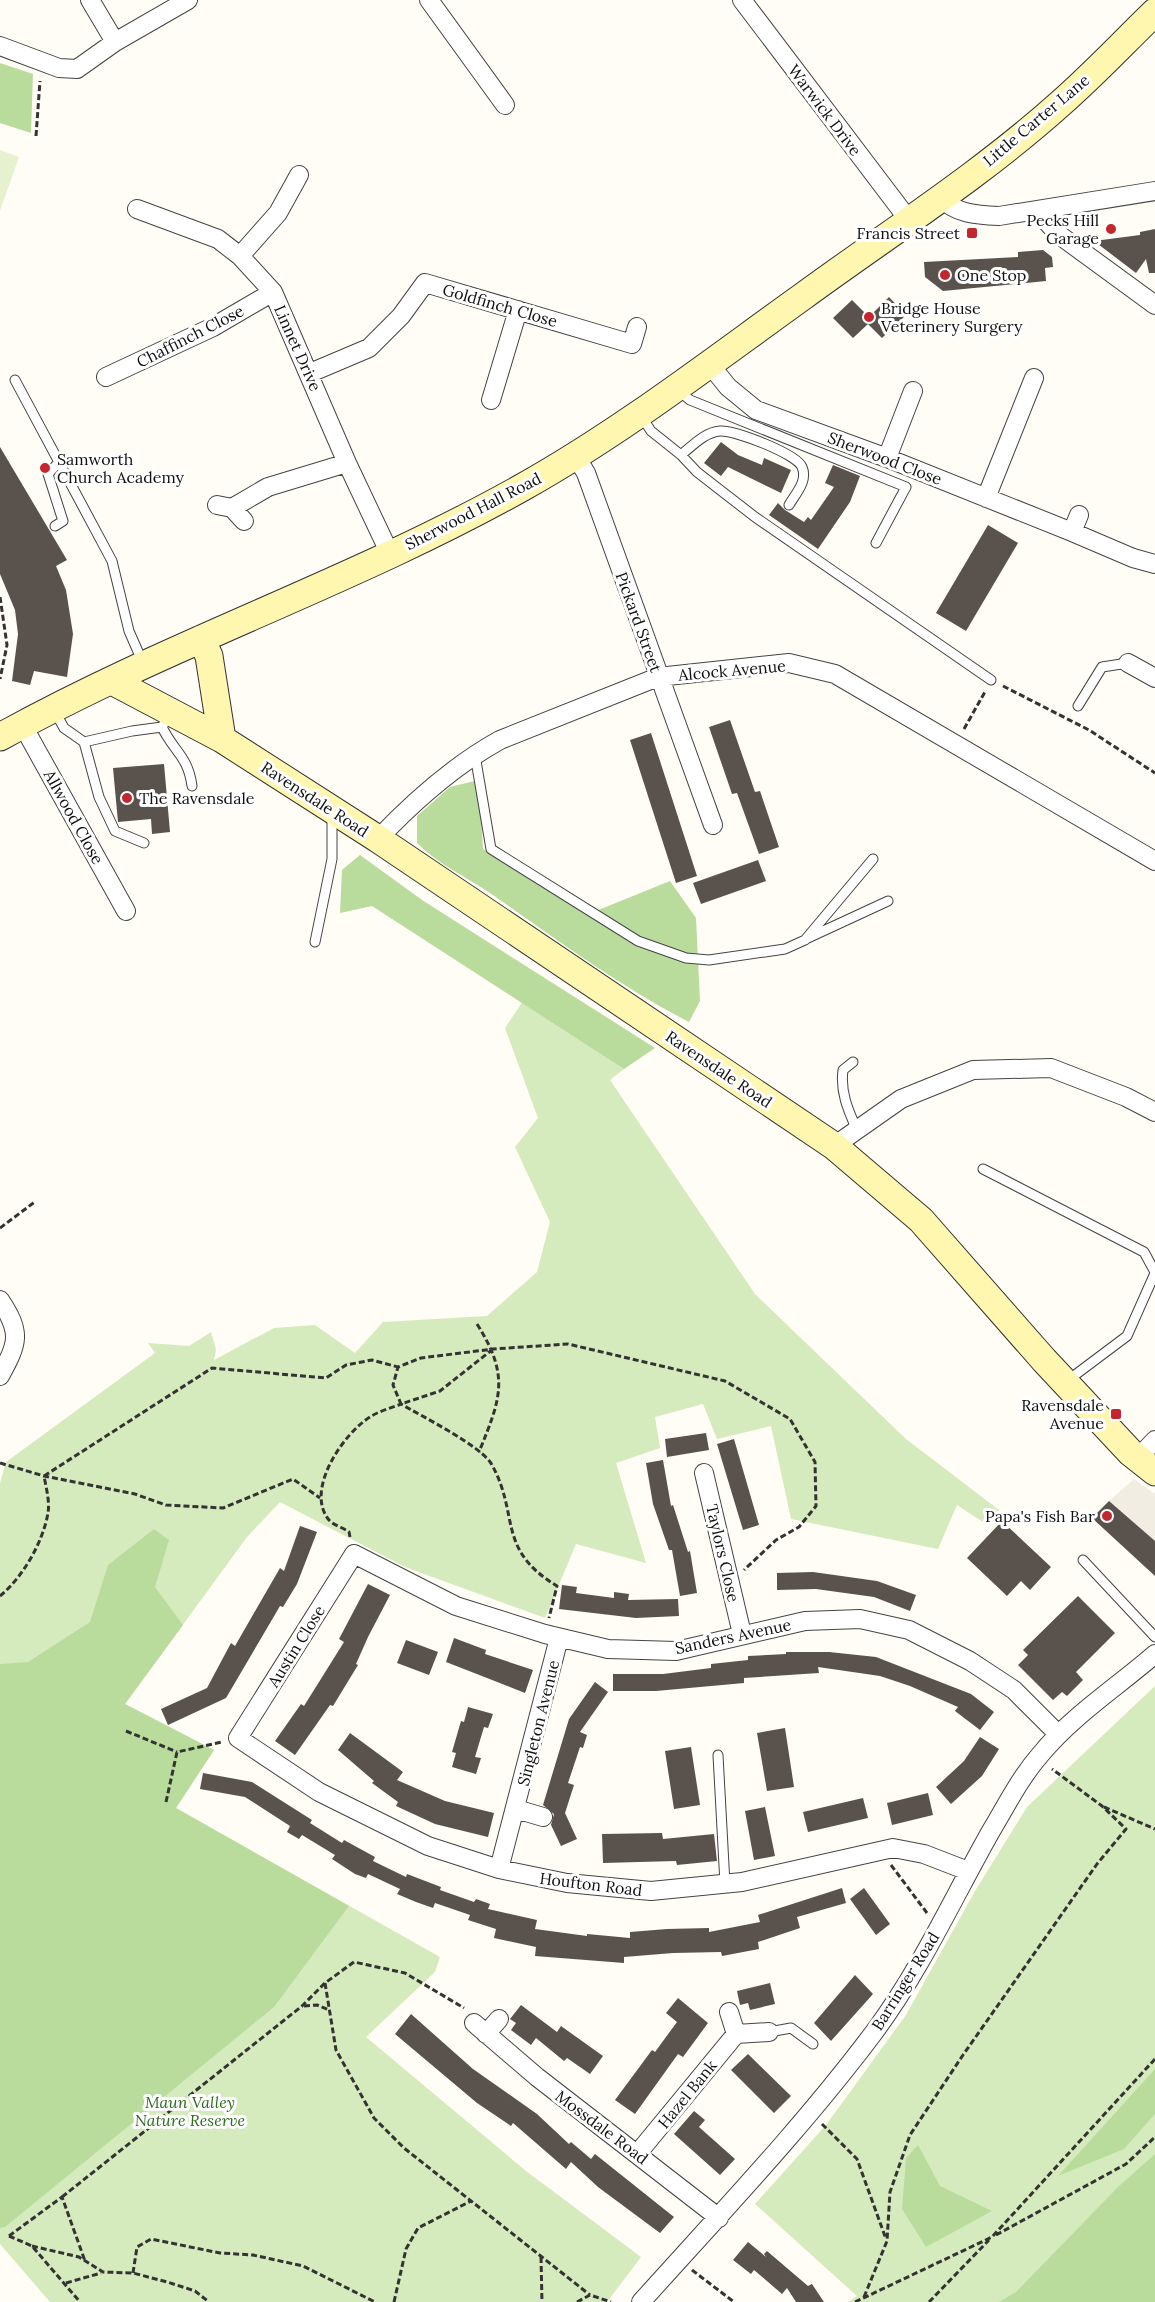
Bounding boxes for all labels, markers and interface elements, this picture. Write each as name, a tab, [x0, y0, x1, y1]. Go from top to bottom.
street label: Warwick Drive	[784, 60, 866, 160]
street label: Little Carter Lane	[979, 70, 1093, 170]
place label: Pecks Hill Garage	[1027, 210, 1099, 248]
marker: Pecks Hill Garage	[1104, 222, 1118, 236]
place label: Francis Street	[857, 223, 961, 243]
marker: Francis Street	[965, 226, 979, 240]
place label: One Stop	[957, 265, 1026, 285]
marker: One Stop	[938, 268, 952, 282]
street label: Goldfinch Close	[440, 279, 560, 331]
place label: Bridge House Veterinery Surgery	[880, 298, 1023, 336]
street label: Chaffinch Close	[133, 300, 247, 372]
street label: Linnet Drive	[270, 302, 326, 394]
marker: Bridge House Veterinery Surgery	[862, 310, 876, 324]
street label: Sherwood Close	[825, 427, 945, 489]
place label: Samworth Church Academy	[57, 449, 185, 487]
marker: Samworth Church Academy	[38, 461, 52, 475]
street label: Sherwood Hall Road	[402, 468, 545, 554]
street label: Pickard Street	[612, 569, 667, 676]
street label: Alcock Avenue	[676, 655, 787, 685]
street label: Ravensdale Road	[258, 757, 373, 841]
street label: Allwood Close	[39, 765, 108, 868]
place label: The Ravensdale	[139, 788, 255, 808]
marker: The Ravensdale	[120, 791, 134, 805]
street label: Ravensdale Road	[662, 1026, 776, 1112]
place label: Ravensdale Avenue	[1021, 1395, 1104, 1433]
marker: Ravensdale Avenue	[1109, 1407, 1123, 1421]
street label: Taylors Close	[702, 1502, 744, 1604]
place label: Papa's Fish Bar	[985, 1506, 1095, 1526]
marker: Papa's Fish Bar	[1100, 1509, 1114, 1523]
street label: Austin Close	[262, 1601, 329, 1691]
street label: Sanders Avenue	[673, 1614, 793, 1658]
street label: Singleton Avenue	[513, 1658, 563, 1788]
street label: Houfton Road	[539, 1868, 644, 1900]
street label: Barringer Road	[867, 1928, 943, 2034]
street label: Hazel Bank	[653, 2055, 721, 2132]
street label: Mossdale Road	[552, 2086, 653, 2169]
park label: Maun Valley Nature Reserve	[135, 2092, 246, 2130]

